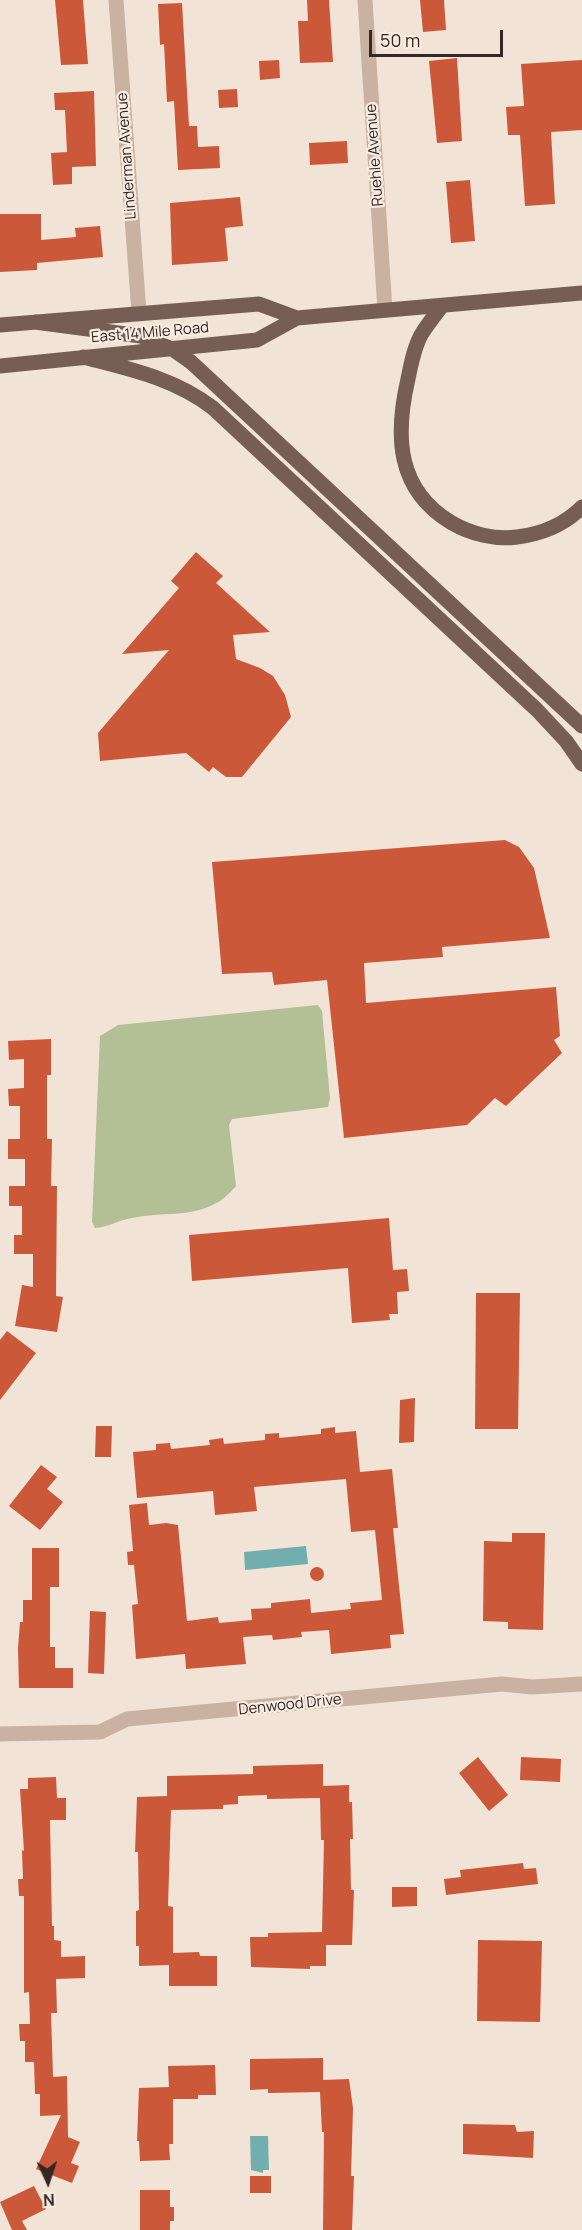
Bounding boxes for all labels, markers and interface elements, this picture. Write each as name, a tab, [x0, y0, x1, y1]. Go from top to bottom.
scale bar	[372, 18, 506, 56]
text: 50 m	[380, 28, 420, 52]
street label: Linderman Avenue	[114, 92, 140, 220]
street label: Ruehle Avenue	[362, 103, 388, 207]
street label: East 14 Mile Road	[90, 319, 210, 347]
street label: Denwood Drive	[238, 1691, 342, 1719]
north arrow	[18, 2152, 78, 2212]
text: N	[43, 2189, 55, 2211]

